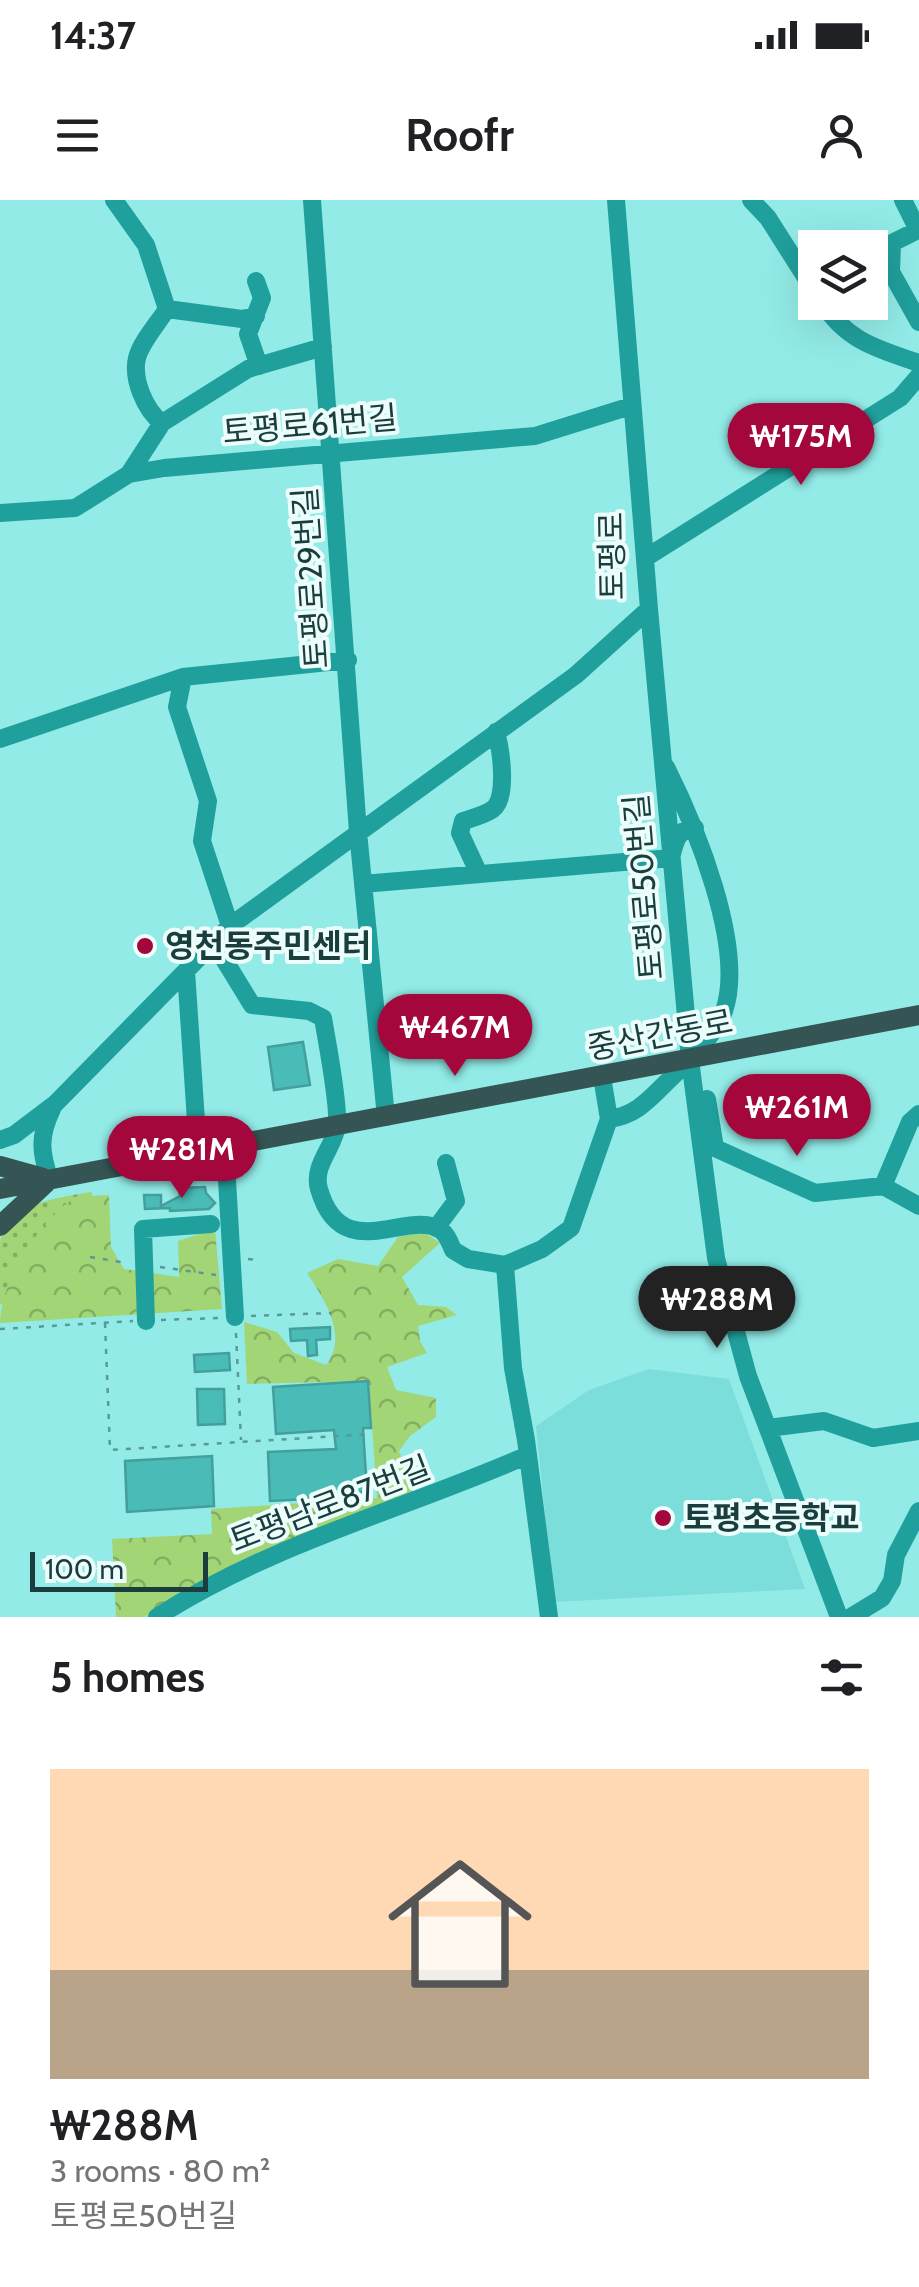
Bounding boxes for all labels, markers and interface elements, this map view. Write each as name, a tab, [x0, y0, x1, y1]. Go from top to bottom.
text: 14:37	[50, 12, 136, 59]
icon: menu	[50, 108, 105, 163]
text: Roofr	[405, 108, 514, 162]
icon: person	[814, 108, 869, 163]
map controls	[798, 230, 888, 320]
button: layers	[798, 230, 888, 320]
street label: 토평로61번길	[221, 397, 399, 452]
pin: ₩175M	[731, 403, 871, 488]
text: ₩175M	[750, 416, 852, 455]
street label: 토평로29번길	[285, 486, 336, 670]
street label: 토평로	[591, 512, 632, 601]
street label: 토평로50번길	[616, 792, 671, 982]
place label: 영천동주민센터	[165, 926, 371, 965]
marker: 영천동주민센터	[134, 935, 156, 957]
pin: ₩467M	[385, 994, 525, 1079]
street label: 중산간동로	[584, 1001, 736, 1068]
text: ₩467M	[399, 1007, 511, 1046]
pin: ₩261M	[727, 1074, 867, 1159]
text: ₩261M	[745, 1087, 849, 1126]
pin: ₩281M	[112, 1116, 252, 1201]
text: ₩281M	[129, 1129, 235, 1168]
pin: ₩288M	[647, 1266, 787, 1351]
text: ₩288M	[660, 1279, 774, 1318]
street label: 토평남로87번길	[224, 1447, 436, 1560]
place label: 토평초등학교	[683, 1498, 860, 1537]
marker: 토평초등학교	[652, 1507, 674, 1529]
scale bar	[30, 1547, 208, 1592]
text: 100 m	[45, 1552, 124, 1586]
icon: filters	[814, 1650, 869, 1705]
text: 5 homes	[50, 1651, 205, 1703]
icon: home	[370, 1834, 550, 2014]
text: ₩288M	[50, 2099, 199, 2151]
text: 3 rooms · 80 m²	[50, 2151, 270, 2190]
text: 토평로50번길	[50, 2196, 237, 2235]

